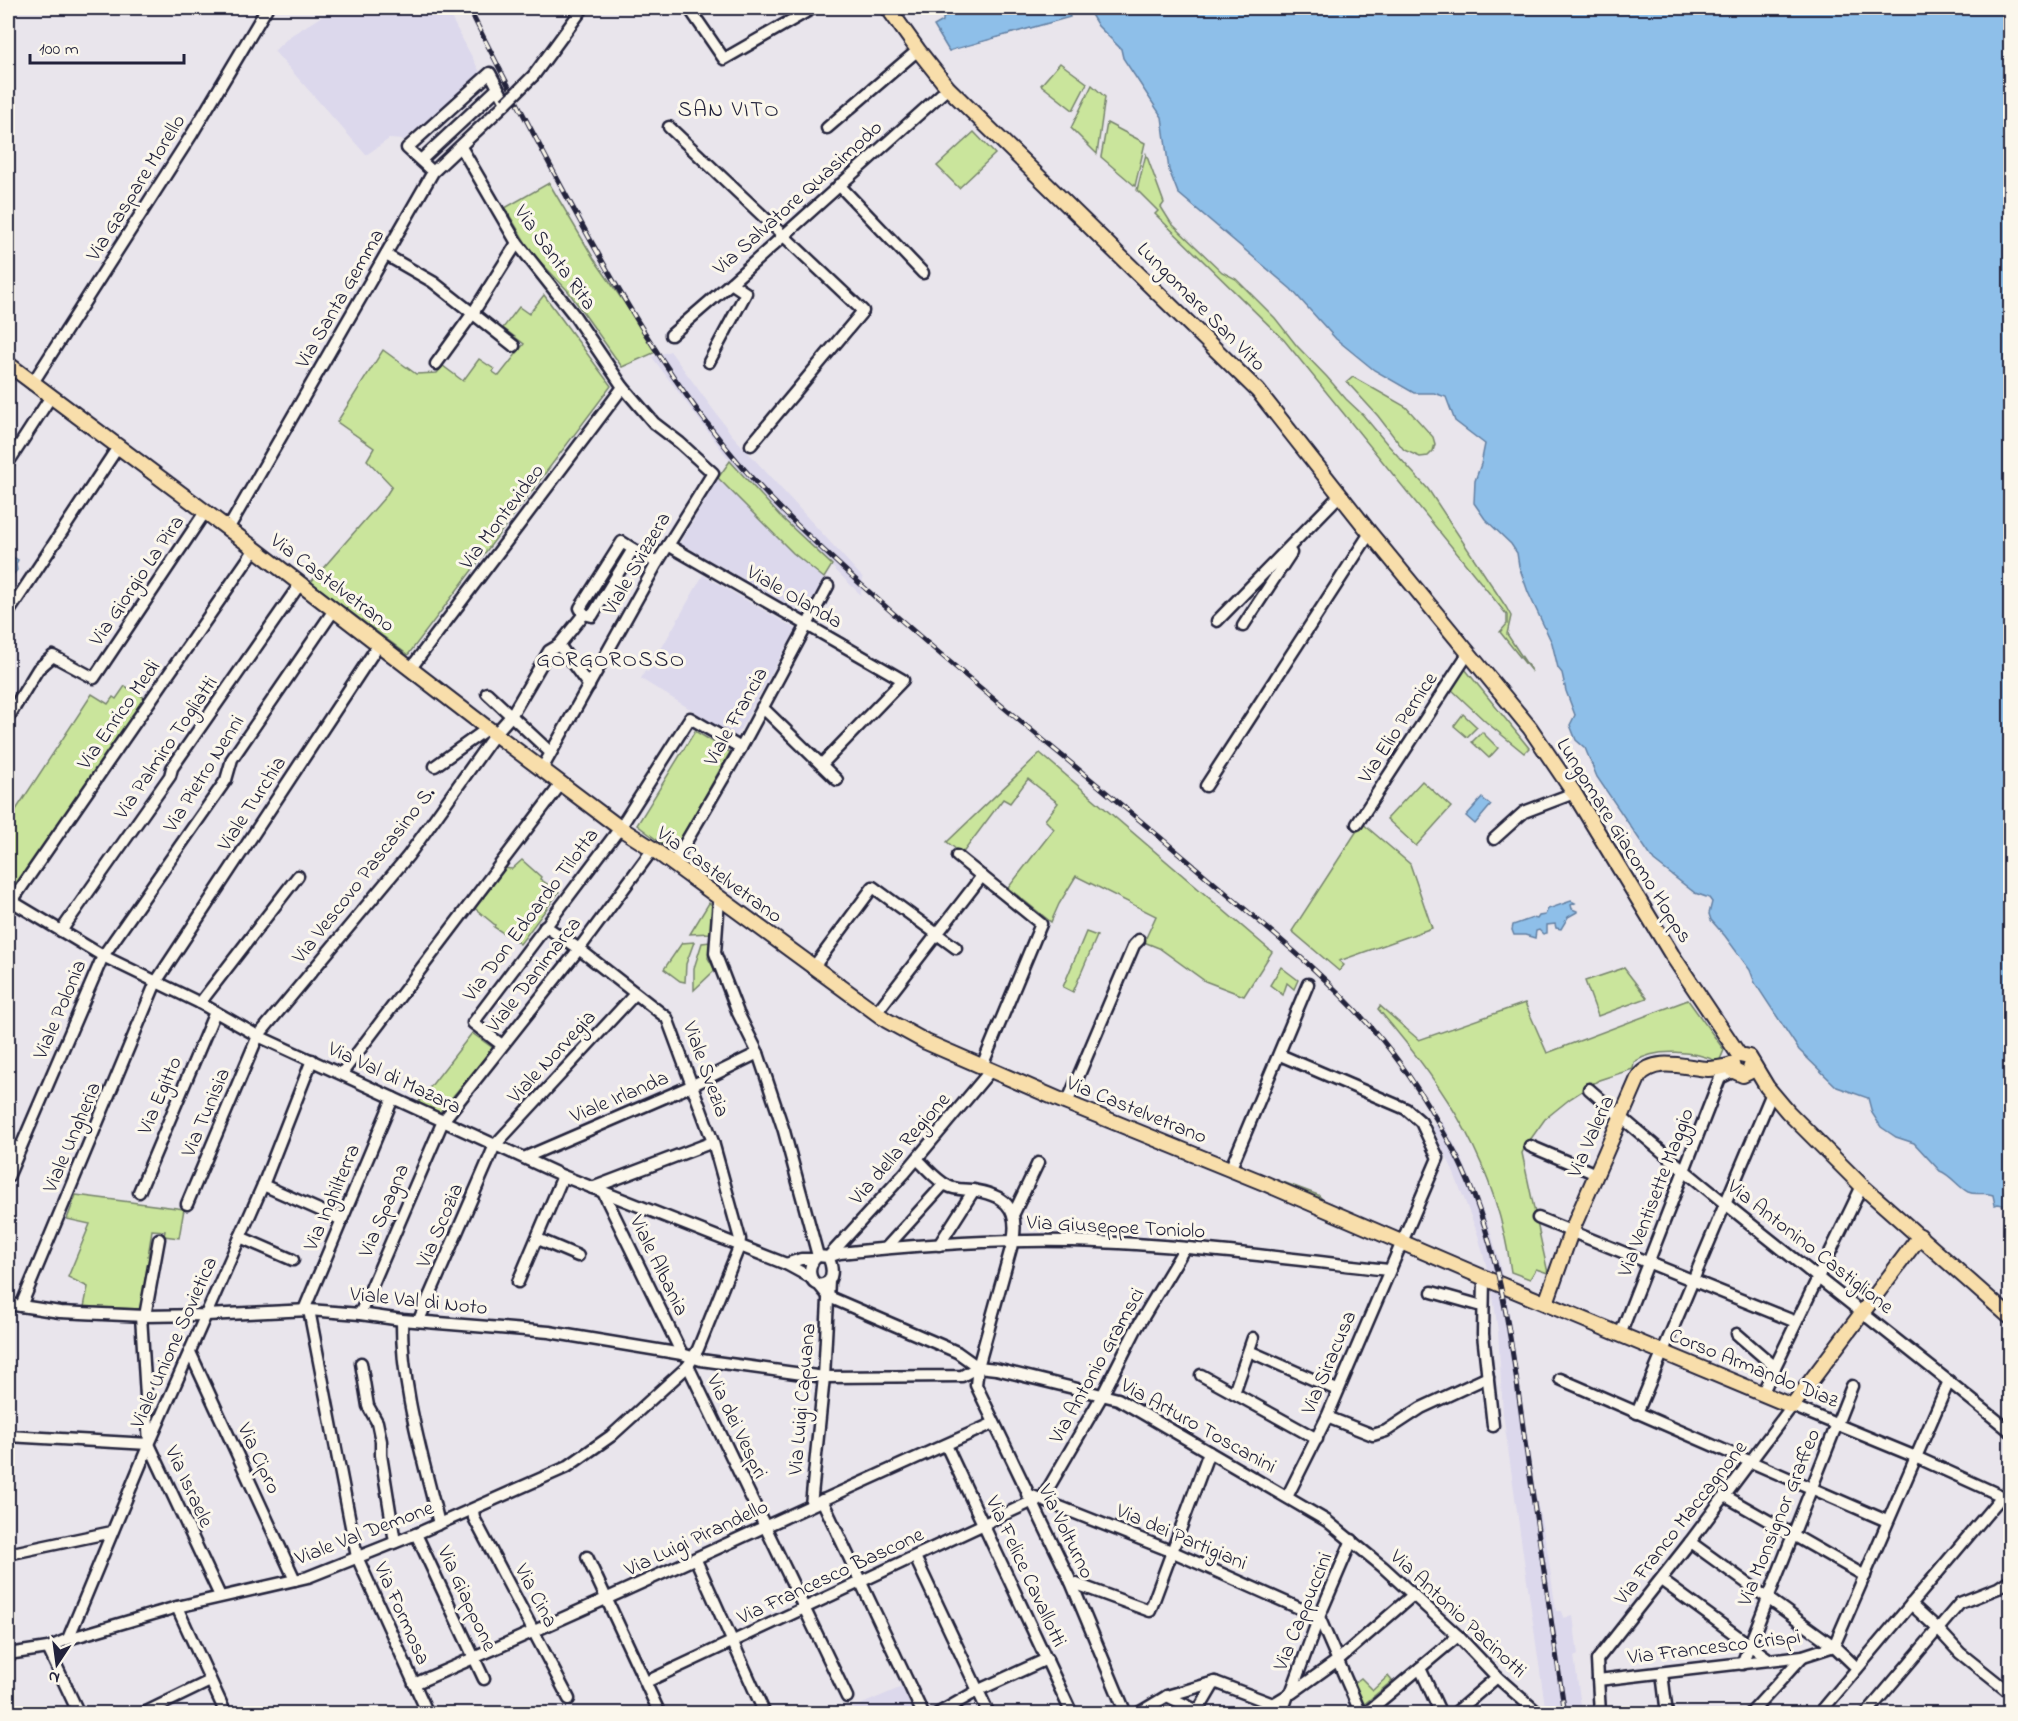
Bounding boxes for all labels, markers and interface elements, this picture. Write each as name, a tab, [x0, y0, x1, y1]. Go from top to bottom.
scale bar	[30, 27, 184, 65]
text: 100 m	[39, 37, 79, 63]
district label: SAN VITO	[678, 95, 780, 127]
street label: Via Gaspare Morello	[79, 109, 194, 268]
street label: Via Salvatore Quasimodo	[706, 114, 890, 284]
street label: Via Santa Rita	[505, 198, 603, 317]
street label: Via Santa Gemma	[288, 224, 393, 375]
street label: Lungomare San Vito	[1128, 236, 1272, 380]
street label: Via Montevideo	[452, 458, 552, 577]
street label: Viale Svizzera	[596, 507, 679, 622]
street label: Via Giorgio La Pira	[82, 510, 194, 654]
street label: Via Castelvetrano	[262, 526, 400, 641]
street label: Viale Olanda	[740, 558, 848, 637]
district label: GORGOROSSO	[536, 645, 686, 677]
street label: Via Enrico Medi	[70, 654, 169, 777]
street label: Viale Francia	[697, 662, 776, 773]
street label: Via Elio Pernice	[1351, 666, 1446, 790]
street label: Via Palmiro Togliatti	[107, 670, 227, 828]
street label: Via Pietro Nenni	[156, 710, 253, 839]
street label: Lungomare Giacomo Hopps	[1546, 733, 1699, 951]
street label: Viale Turchia	[210, 751, 295, 858]
street label: Via Vescovo Pascasino S.	[285, 780, 444, 971]
street label: Via Castelvetrano	[649, 819, 788, 932]
street label: Via Don Edoardo Tilotta	[456, 822, 607, 1009]
street label: Viale Danimarca	[479, 911, 589, 1040]
street label: Viale Polonia	[26, 955, 95, 1065]
street label: Viale Norvegia	[500, 1004, 605, 1113]
street label: Viale Svezia	[674, 1017, 736, 1122]
street label: Via Val di Mazara	[322, 1034, 466, 1123]
street label: Via Egitto	[131, 1052, 193, 1141]
street label: Via Tunisia	[174, 1064, 239, 1163]
street label: Viale Irlanda	[565, 1064, 674, 1132]
street label: Via Castelvetrano	[1061, 1069, 1211, 1153]
street label: Viale Ungheria	[36, 1078, 111, 1199]
street label: Via della Regione	[842, 1086, 960, 1214]
street label: Via Valeria	[1560, 1091, 1623, 1184]
street label: Via Ventisette Maggio	[1611, 1104, 1705, 1283]
street label: Via Inghilterra	[297, 1140, 371, 1257]
street label: Via Spagna	[351, 1159, 420, 1264]
street label: Via Antonino Castiglione	[1718, 1172, 1900, 1324]
street label: Via Scozia	[409, 1179, 472, 1273]
street label: Via Giuseppe Toniolo	[1025, 1208, 1206, 1248]
street label: Viale Albania	[620, 1210, 695, 1321]
street label: Viale Unione Sovietica	[123, 1252, 226, 1434]
street label: Viale Val di Noto	[348, 1280, 489, 1324]
street label: Via Antonio Gramsci	[1042, 1283, 1153, 1450]
street label: Via Siracusa	[1294, 1306, 1365, 1420]
street label: Corso Armando Diaz	[1664, 1321, 1843, 1417]
street label: Via Luigi Capuana	[781, 1322, 827, 1478]
street label: Via dei Vespri	[697, 1369, 775, 1484]
street label: Via Arturo Toscanini	[1114, 1371, 1281, 1482]
street label: Via Cipro	[228, 1417, 288, 1499]
street label: Via Monsignor Graffeo	[1730, 1425, 1831, 1613]
street label: Via Franco Maccagnone	[1607, 1434, 1757, 1614]
street label: Via Israele	[156, 1440, 220, 1533]
street label: Via Volturno	[1029, 1479, 1101, 1584]
street label: Via Felice Cavallotti	[977, 1490, 1073, 1652]
street label: Via Luigi Pirandello	[619, 1492, 774, 1587]
street label: Viale Val Demone	[290, 1493, 439, 1574]
street label: Via dei Partigiani	[1109, 1496, 1251, 1581]
street label: Via Francesco Bascone	[732, 1520, 929, 1634]
street label: Via Giappone	[428, 1540, 504, 1657]
street label: Via Antonio Pacinotti	[1382, 1542, 1533, 1686]
street label: Via Cappuccini	[1266, 1548, 1341, 1676]
street label: Via Formosa	[365, 1557, 437, 1670]
street label: Via Cina	[505, 1558, 565, 1633]
street label: Via Francesco Crispi	[1625, 1622, 1802, 1674]
north arrow	[27, 1634, 87, 1694]
text: N	[46, 1664, 62, 1690]

